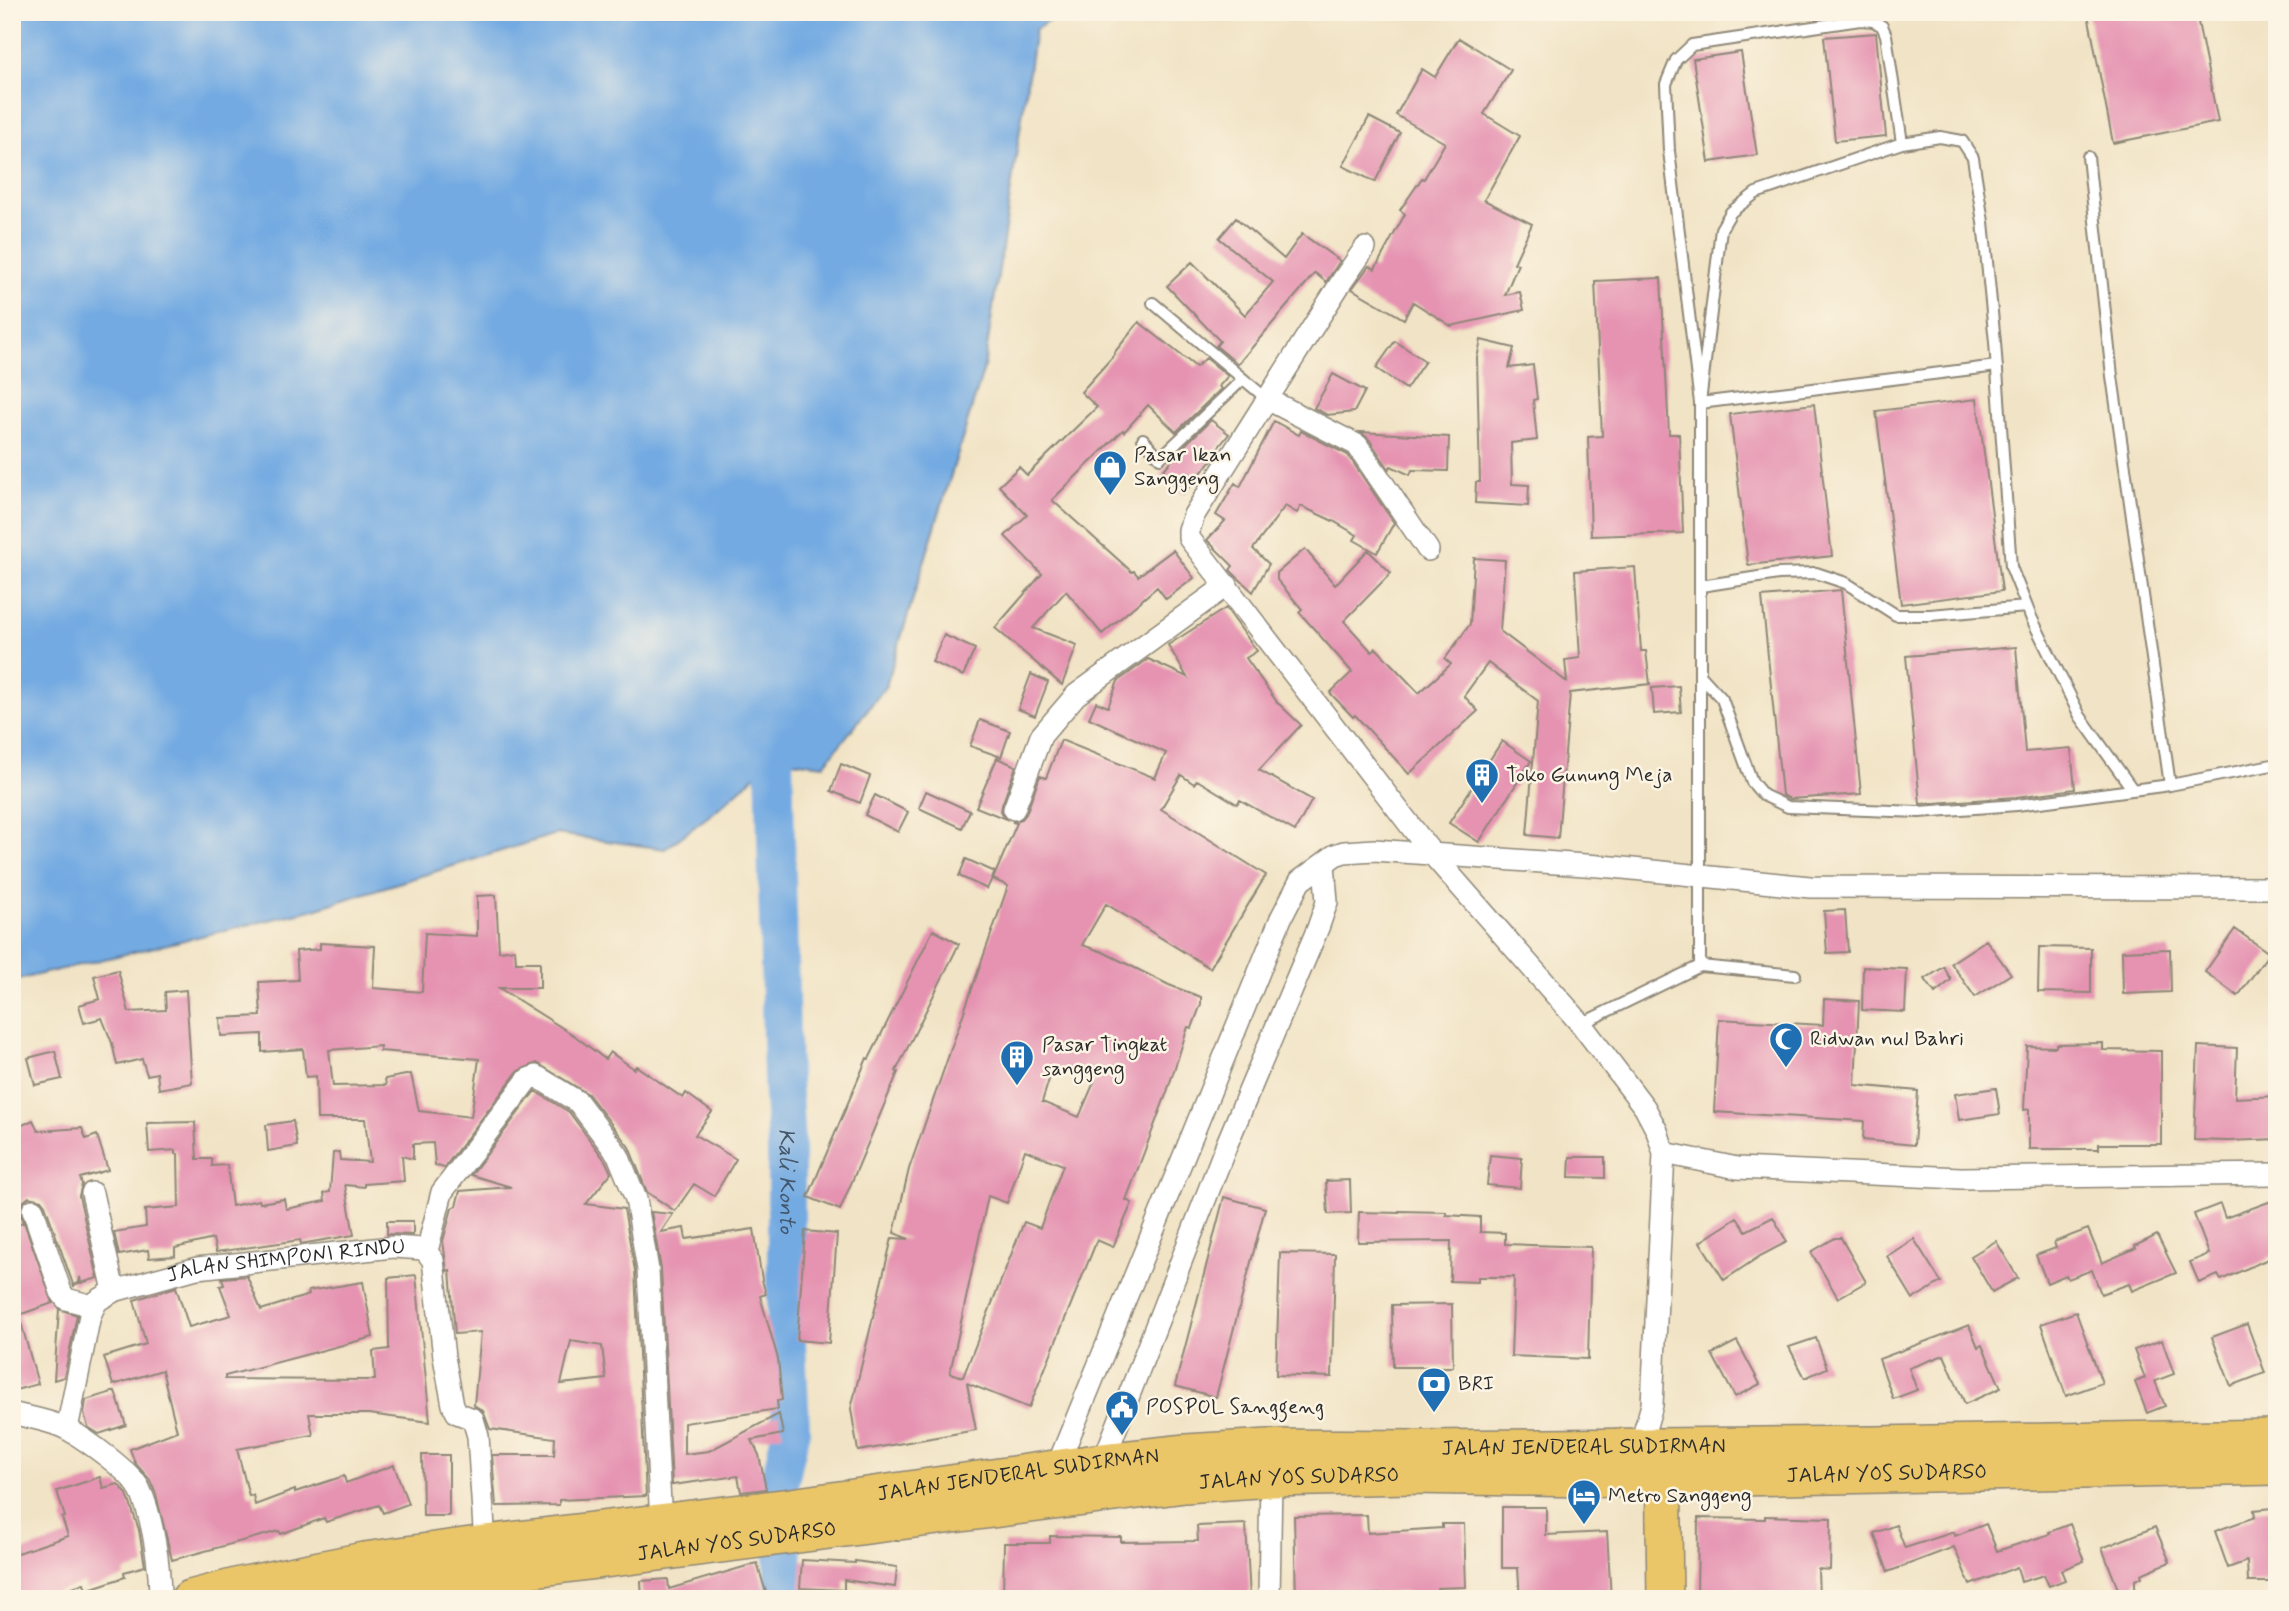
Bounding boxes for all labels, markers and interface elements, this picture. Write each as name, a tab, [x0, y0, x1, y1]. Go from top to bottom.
place label: Pasar Ikan Sanggeng	[1134, 441, 1232, 494]
shop icon: Pasar Ikan Sanggeng	[1091, 448, 1129, 497]
building icon: Toko Gunung Meja	[1463, 756, 1501, 805]
place label: Toko Gunung Meja	[1506, 761, 1672, 790]
mosque icon: Ridwan nul Bahri	[1767, 1020, 1805, 1069]
place label: Ridwan nul Bahri	[1810, 1025, 1964, 1053]
place label: Pasar Tingkat sanggeng	[1042, 1031, 1168, 1084]
building icon: Pasar Tingkat sanggeng	[998, 1038, 1036, 1087]
water label: Kali Konto	[770, 1127, 801, 1234]
street label: JALAN SHIMPONI RINDU	[163, 1233, 406, 1290]
bank icon: BRI	[1415, 1365, 1453, 1414]
place label: BRI	[1458, 1370, 1494, 1398]
public building icon: POSPOL Sanggeng	[1103, 1388, 1141, 1437]
place label: POSPOL Sanggeng	[1146, 1393, 1324, 1423]
street label: JALAN JENDERAL SUDIRMAN	[1441, 1432, 1726, 1463]
street label: JALAN JENDERAL SUDIRMAN	[875, 1442, 1160, 1508]
street label: JALAN YOS SUDARSO	[1786, 1458, 1987, 1490]
street label: JALAN YOS SUDARSO	[1198, 1461, 1400, 1497]
hotel icon: Metro Sanggeng	[1565, 1477, 1603, 1526]
place label: Metro Sanggeng	[1608, 1482, 1752, 1511]
street label: JALAN YOS SUDARSO	[635, 1515, 838, 1568]

